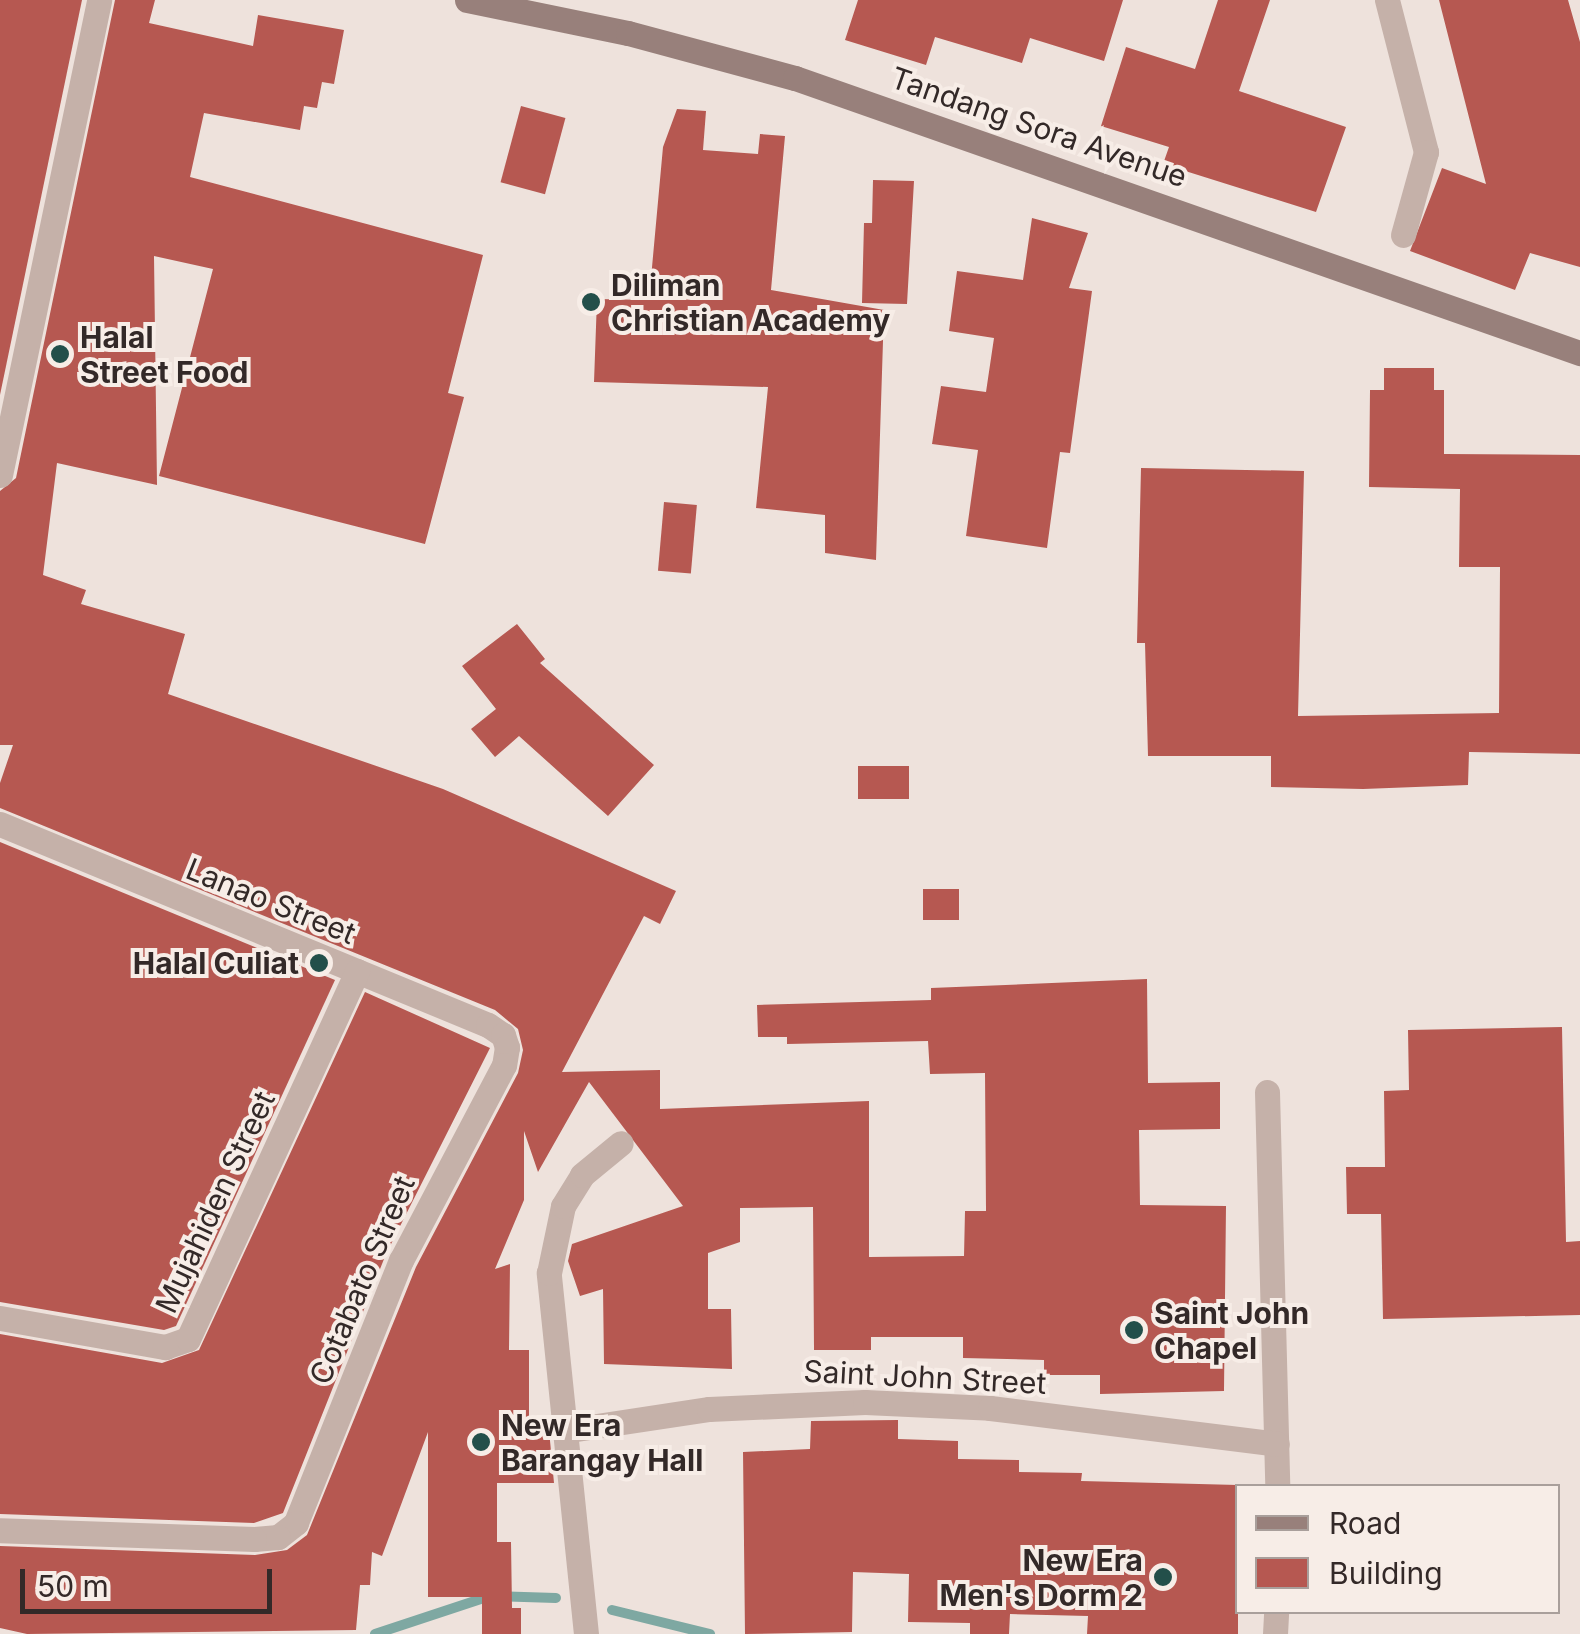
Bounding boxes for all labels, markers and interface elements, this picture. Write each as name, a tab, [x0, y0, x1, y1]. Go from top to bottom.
street label: Tandang Sora Avenue	[886, 59, 1192, 195]
place label: Diliman Christian Academy	[611, 267, 890, 338]
marker: Diliman Christian Academy	[580, 291, 602, 313]
place label: Halal Street Food	[80, 319, 248, 390]
marker: Halal Street Food	[49, 343, 71, 365]
street label: Lanao Street	[181, 851, 361, 951]
place label: Halal Culiat	[133, 945, 299, 981]
marker: Halal Culiat	[308, 952, 330, 974]
street label: Mujahiden Street	[148, 1085, 282, 1319]
street label: Cotabato Street	[302, 1170, 422, 1390]
place label: Saint John Chapel	[1154, 1295, 1309, 1366]
marker: Saint John Chapel	[1123, 1319, 1145, 1341]
street label: Saint John Street	[803, 1353, 1047, 1401]
place label: New Era Barangay Hall	[501, 1407, 703, 1478]
marker: New Era Barangay Hall	[470, 1431, 492, 1453]
legend	[1235, 1484, 1560, 1614]
text: Road	[1329, 1505, 1401, 1541]
place label: New Era Men's Dorm 2	[939, 1542, 1143, 1612]
scale bar	[25, 1549, 278, 1611]
text: Building	[1329, 1555, 1443, 1591]
marker: New Era Men's Dorm 2	[1152, 1566, 1174, 1588]
text: 50 m	[37, 1568, 109, 1604]

